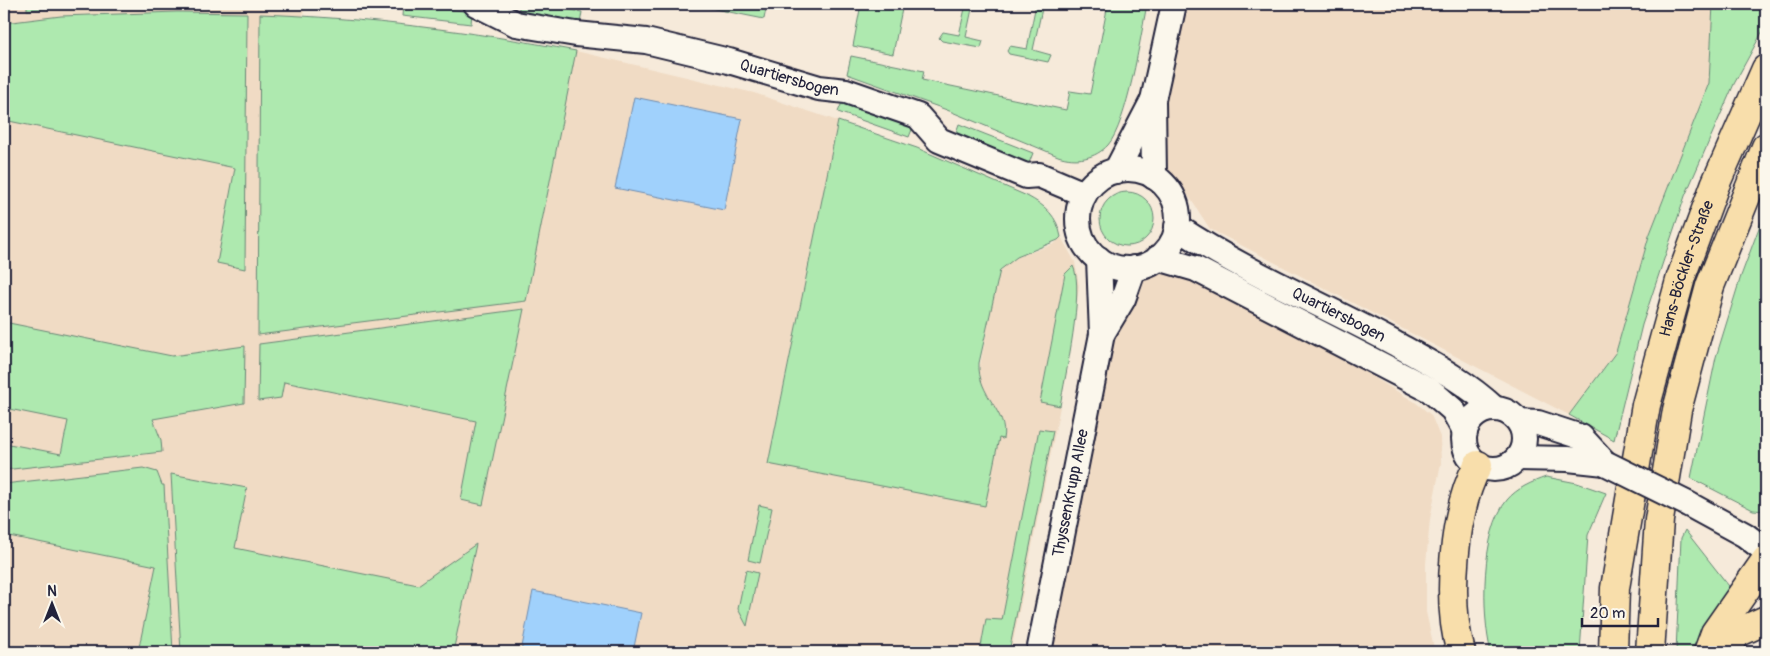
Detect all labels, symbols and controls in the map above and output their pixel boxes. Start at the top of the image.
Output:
street label: Quartiersbogen [737,55,840,100]
street label: Hans-Böckler-Straße [1655,198,1718,339]
street label: Quartiersbogen [1288,283,1389,347]
street label: ThyssenKrupp Allee [1048,427,1093,559]
north arrow [28,578,78,628]
text: N [47,583,57,600]
scale bar [1582,596,1659,628]
text: 20 m [1590,604,1625,623]

